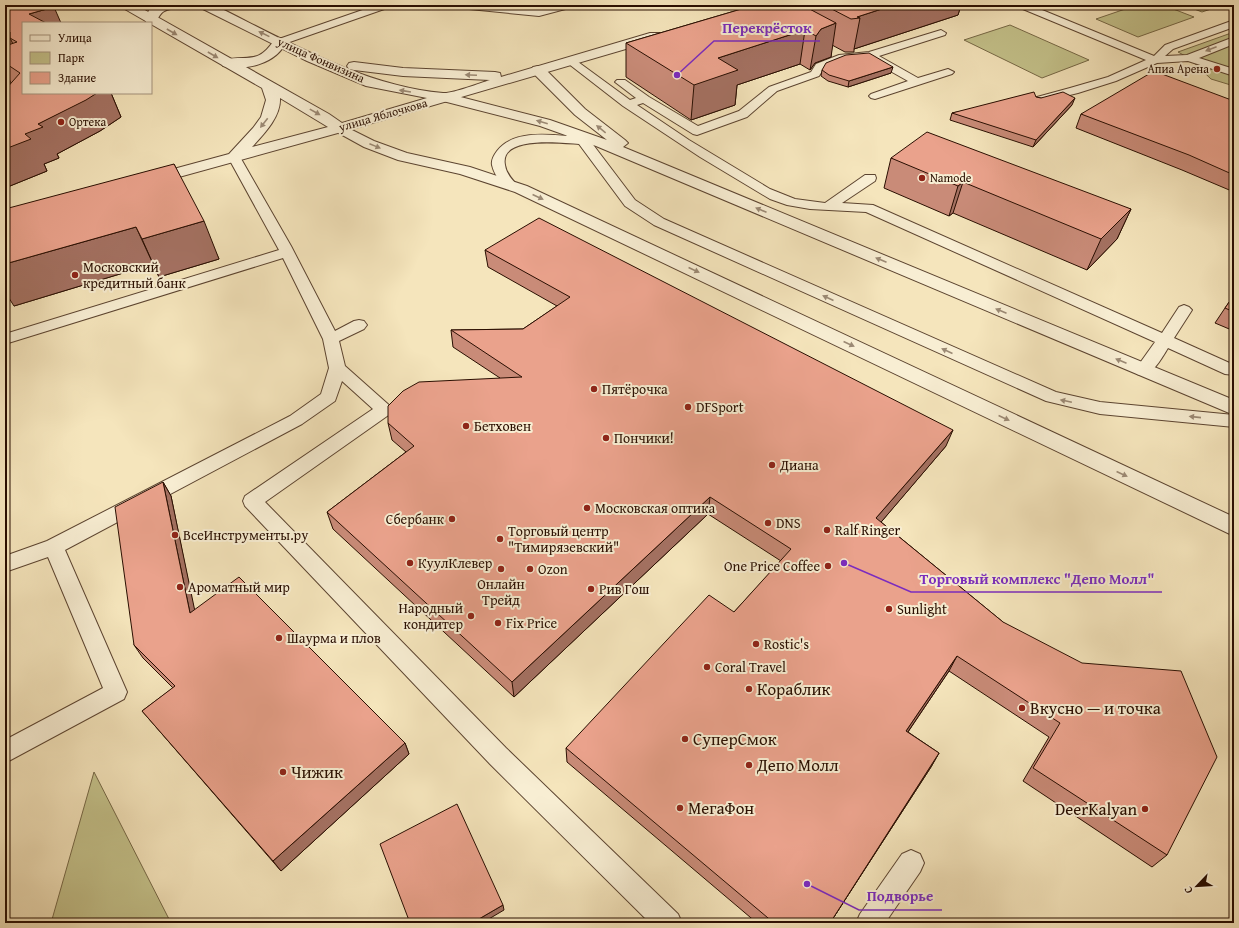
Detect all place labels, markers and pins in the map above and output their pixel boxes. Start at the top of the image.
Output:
callout: Перекрёсток [714,14,820,41]
place label: Апиа Арена [1147,60,1209,77]
marker: Апиа Арена [1212,64,1222,74]
place label: Ортека [69,113,106,130]
marker: Ортека [56,117,66,127]
place label: Namode [930,169,972,186]
marker: Namode [917,173,927,183]
place label: Московский кредитный банк [83,257,186,293]
marker: Московский кредитный банк [70,270,80,280]
place label: Пятёрочка [602,379,668,399]
marker: Пятёрочка [589,384,599,394]
place label: DFSport [696,397,744,417]
marker: DFSport [683,402,693,412]
place label: Бетховен [474,416,531,436]
marker: Бетховен [461,421,471,431]
place label: Пончики! [614,428,674,448]
marker: Пончики! [601,433,611,443]
place label: Диана [779,455,819,475]
marker: Диана [767,460,777,470]
place label: Московская оптика [595,498,715,518]
marker: Московская оптика [582,503,592,513]
place label: Сбербанк [386,509,445,529]
place label: DNS [776,513,801,533]
marker: Сбербанк [447,514,457,524]
marker: DNS [763,518,773,528]
place label: Ralf Ringer [835,520,901,540]
place label: Торговый центр "Тимирязевский" [508,521,619,557]
place label: ВсеИнструменты.ру [183,525,308,545]
marker: Ralf Ringer [822,525,832,535]
marker: ВсеИнструменты.ру [170,530,180,540]
marker: Торговый центр "Тимирязевский" [495,534,505,544]
place label: КуулКлевер [418,553,493,573]
place label: One Price Coffee [724,556,820,576]
marker: КуулКлевер [405,558,415,568]
place label: Ozon [538,559,568,579]
marker: One Price Coffee [823,561,833,571]
marker: Онлайн Трейд [496,564,506,574]
marker: Ozon [525,564,535,574]
callout: Торговый комплекс "Депо Молл" [911,565,1162,592]
place label: Онлайн Трейд [477,574,525,610]
place label: Ароматный мир [188,577,290,597]
place label: Рив Гош [599,579,650,599]
marker: Ароматный мир [175,582,185,592]
marker: Рив Гош [586,584,596,594]
place label: Народный кондитер [398,598,463,634]
place label: Sunlight [897,599,947,619]
marker: Sunlight [884,604,894,614]
marker: Народный кондитер [466,611,476,621]
place label: Fix Price [506,613,557,633]
marker: Fix Price [493,618,503,628]
place label: Шаурма и плов [287,628,381,648]
marker: Шаурма и плов [274,633,284,643]
place label: Rostic's [764,634,809,654]
marker: Rostic's [751,639,761,649]
place label: Coral Travel [715,657,786,677]
marker: Coral Travel [702,662,712,672]
place label: Кораблик [757,676,831,701]
marker: Кораблик [744,684,754,694]
place label: Вкусно — и точка [1030,695,1161,720]
marker: Вкусно — и точка [1017,703,1027,713]
place label: СуперСмок [693,726,777,751]
marker: СуперСмок [680,734,690,744]
place label: Депо Молл [756,752,839,777]
place label: Чижик [291,759,343,784]
marker: Депо Молл [744,760,754,770]
marker: Чижик [278,767,288,777]
place label: МегаФон [688,795,754,820]
place label: DeerKalyan [1055,796,1137,821]
marker: МегаФон [675,803,685,813]
marker: DeerKalyan [1140,804,1150,814]
callout: Подворье [859,883,942,910]

